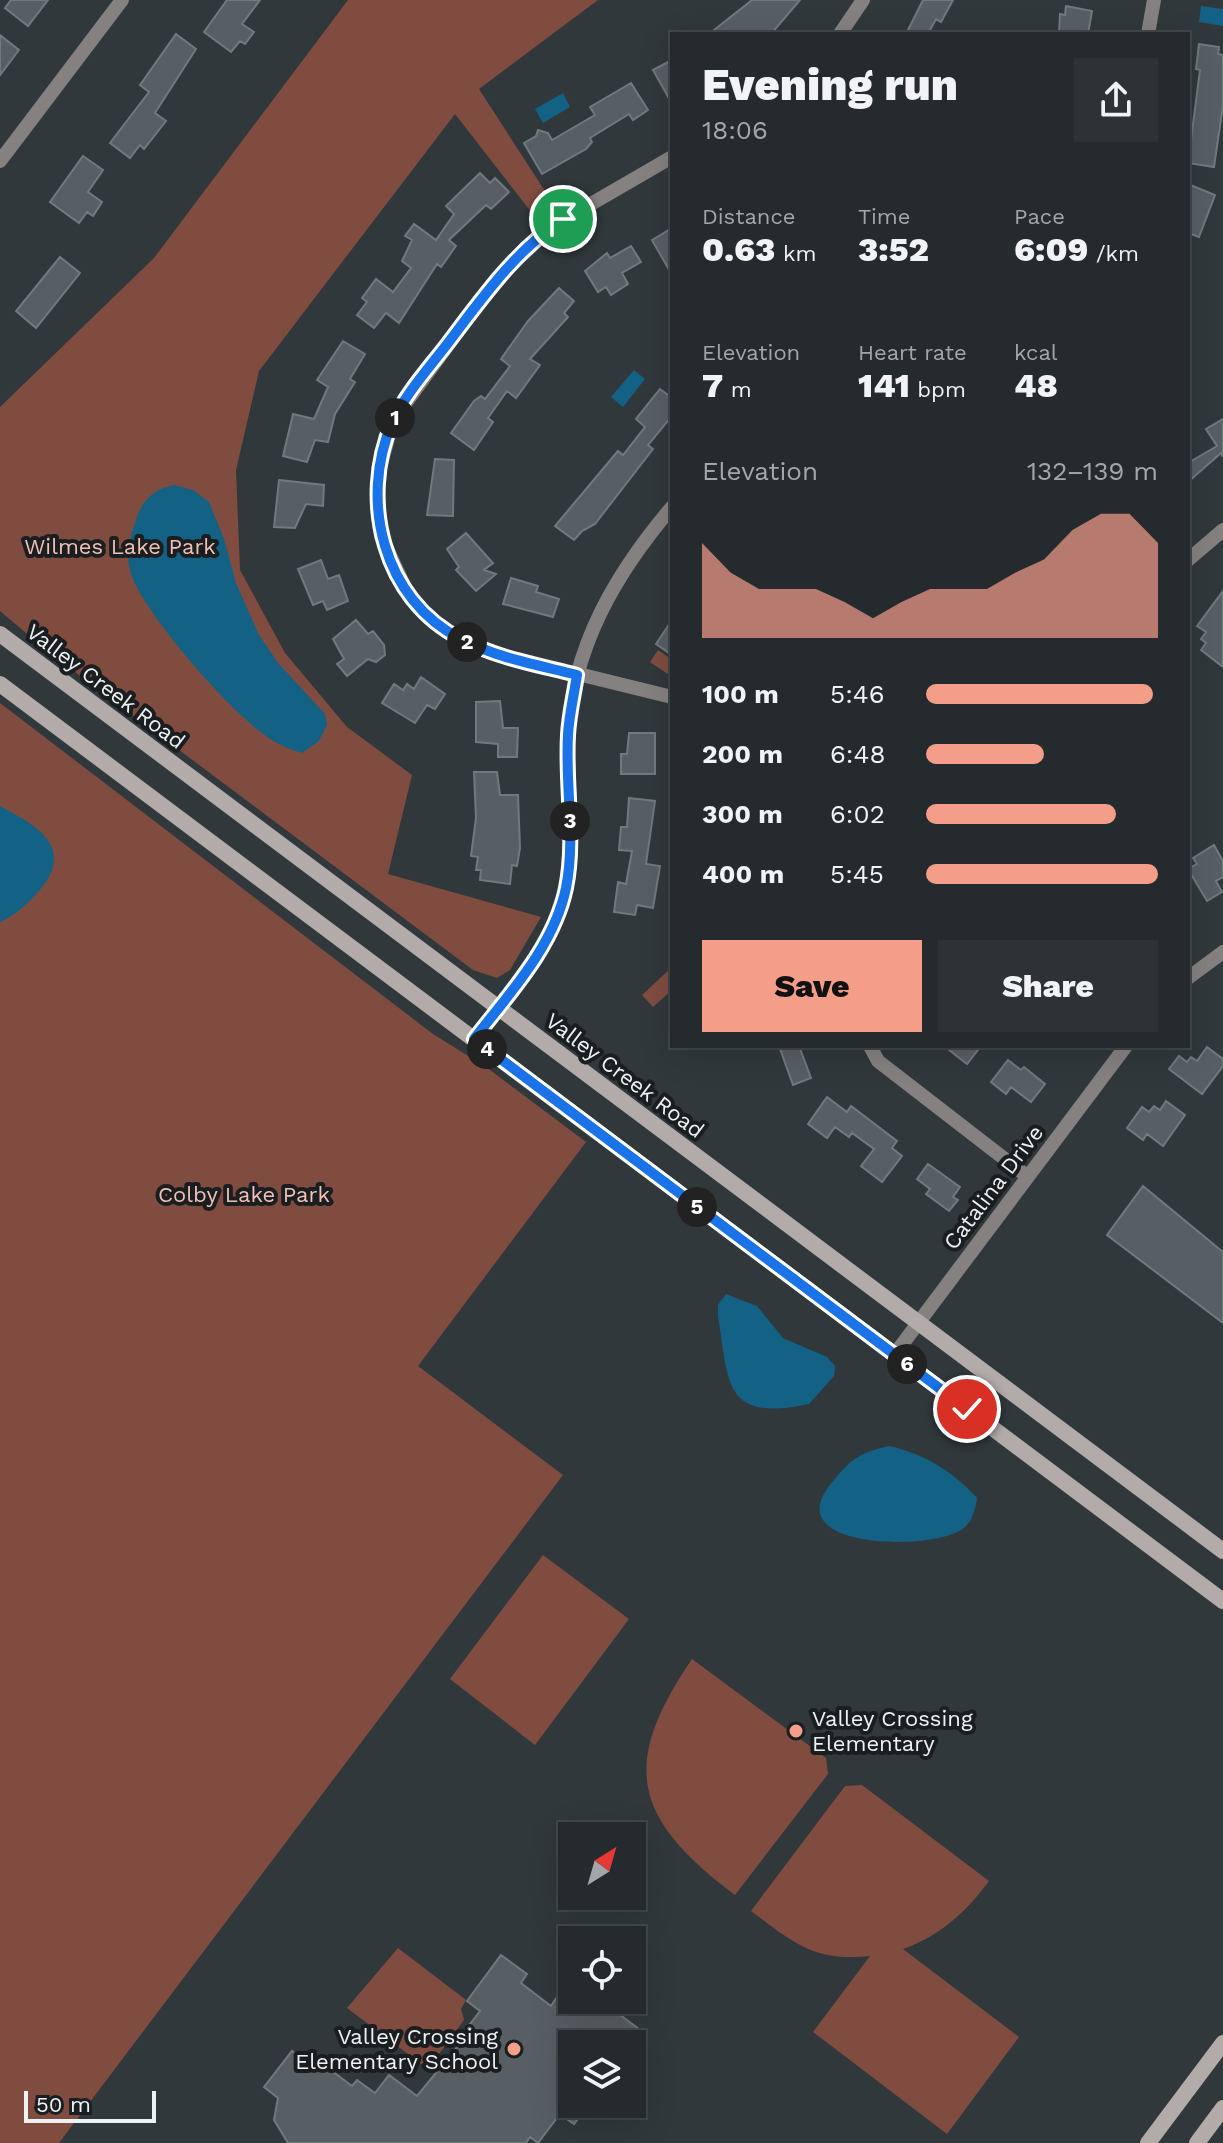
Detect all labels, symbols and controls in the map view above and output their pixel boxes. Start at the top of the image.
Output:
button: share [1074,58,1158,142]
text: Evening run [702,59,958,111]
text: 18:06 [702,115,768,145]
pin [529,185,597,253]
icon: arrive [541,197,585,241]
text: Distance [702,204,796,229]
text: Time [858,204,910,229]
text: Pace [1014,204,1065,229]
text: 0.63 [702,229,775,269]
text: 3:52 [858,229,929,269]
text: 6:09 [1014,229,1088,269]
text: km [775,241,816,266]
text: /km [1088,241,1139,266]
text: Elevation [702,340,800,365]
text: Heart rate [858,340,967,365]
text: kcal [1014,340,1058,365]
text: 7 [702,365,723,405]
text: 141 [858,365,910,405]
text: 48 [1014,365,1058,405]
text: m [723,377,752,402]
text: bpm [910,377,966,402]
pin: 1 [375,398,415,438]
text: 1 [390,405,400,430]
text: Elevation [702,456,818,486]
text: 132–139 m [1027,456,1158,486]
park label: Wilmes Lake Park [24,534,216,559]
street label: Valley Creek Road [22,619,190,754]
pin: 2 [447,622,487,662]
text: 2 [460,629,474,654]
text: 100 m [702,679,779,709]
text: 5:46 [830,679,885,709]
text: 200 m [702,739,783,769]
text: 6:48 [830,739,885,769]
text: 300 m [702,799,783,829]
text: 6:02 [830,799,885,829]
pin: 3 [550,801,590,841]
text: 3 [563,808,577,833]
text: 400 m [702,859,784,889]
text: 5:45 [830,859,884,889]
button: Save [702,940,922,1032]
button: Share [938,940,1158,1032]
street label: Valley Creek Road [541,1008,709,1143]
pin: 4 [467,1029,507,1069]
text: 4 [480,1036,494,1061]
street label: Catalina Drive [939,1120,1048,1254]
park label: Colby Lake Park [158,1182,330,1207]
pin: 5 [677,1187,717,1227]
text: 5 [691,1194,703,1219]
pin: 6 [887,1344,927,1384]
text: 6 [900,1351,914,1376]
pin [933,1375,1001,1443]
icon: check [945,1387,989,1431]
place label: Valley Crossing Elementary [812,1706,973,1756]
marker: Valley Crossing Elementary [787,1722,805,1740]
north arrow [558,1822,646,1910]
map controls [558,1822,646,2118]
button: locate [558,1926,646,2014]
place label: Valley Crossing Elementary School [295,2024,498,2074]
button: layers [558,2030,646,2118]
marker: Valley Crossing Elementary School [505,2040,523,2058]
scale bar [24,2087,156,2123]
text: 50 m [36,2092,91,2117]

